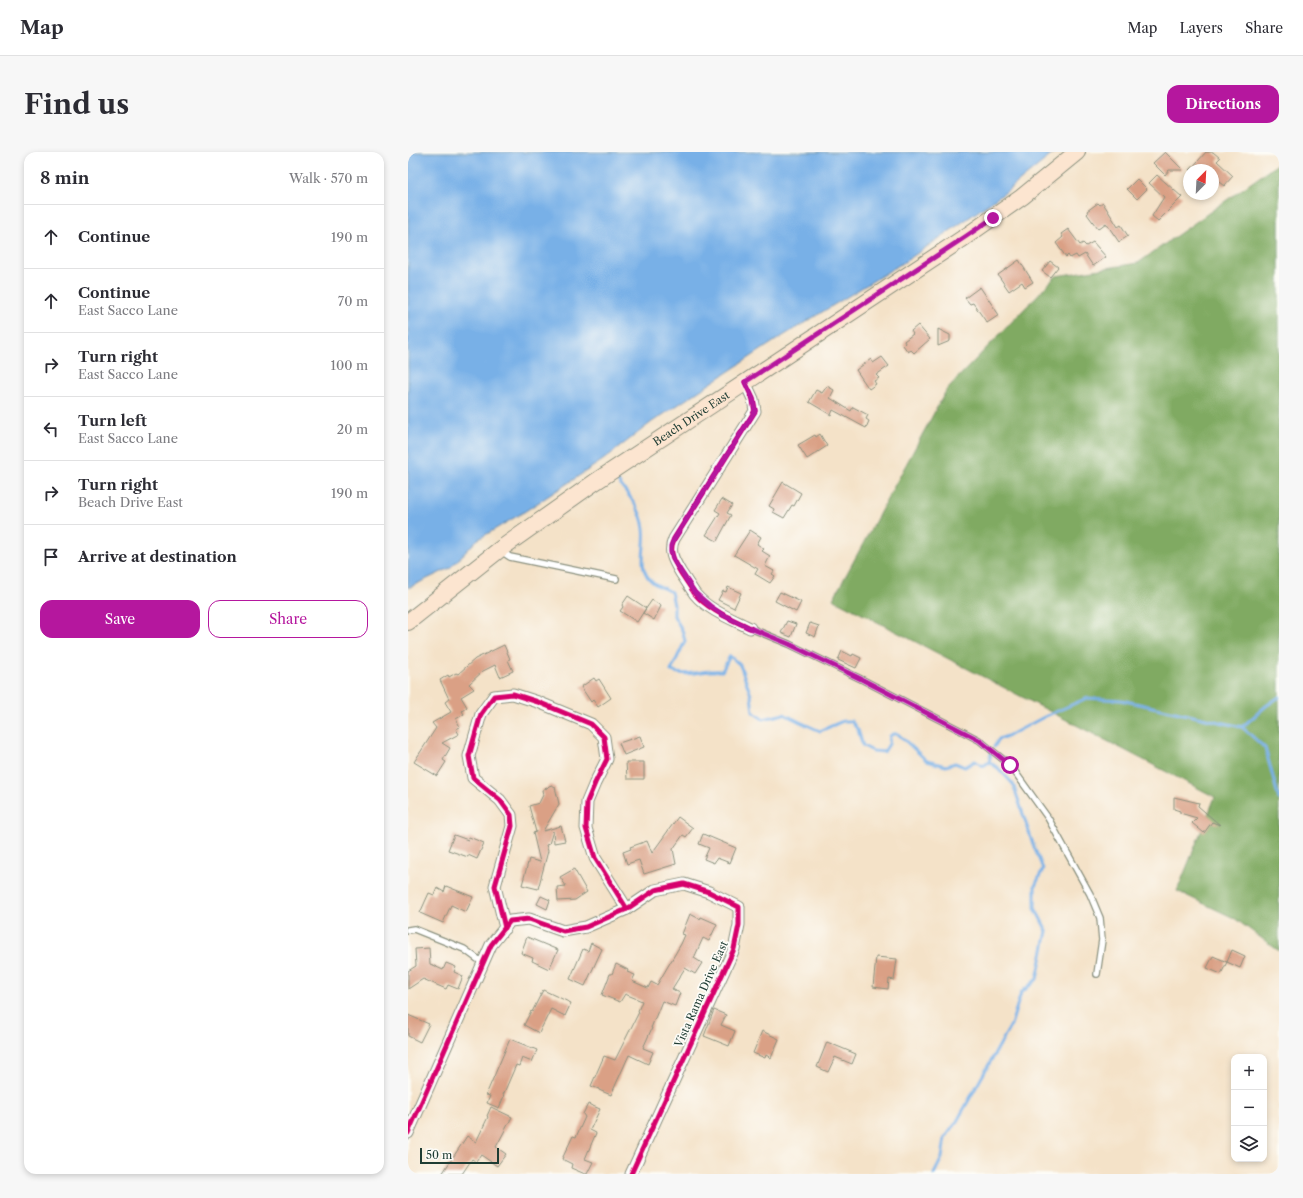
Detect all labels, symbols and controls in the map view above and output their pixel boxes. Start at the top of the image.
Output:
text: Map [20,16,64,39]
text: Map [1127,19,1157,37]
text: Layers [1179,19,1223,37]
text: Share [1245,19,1283,37]
button: Directions [1167,85,1279,123]
text: Find us [24,87,129,121]
north arrow [1183,164,1219,200]
text: 8 min [40,168,89,188]
text: Walk · 570 m [289,170,368,186]
route end [984,209,1002,227]
icon: ahead [40,226,62,248]
text: Continue [78,227,150,246]
text: 190 m [331,229,368,245]
text: Continue [78,283,150,302]
icon: ahead [40,290,62,312]
text: 70 m [338,293,368,309]
text: East Sacco Lane [78,302,178,318]
text: Turn right [78,347,158,366]
icon: right [40,354,62,376]
text: 100 m [330,357,368,373]
text: East Sacco Lane [78,366,178,382]
street label: Beach Drive East [650,388,732,449]
text: Turn left [78,411,147,430]
icon: left [40,418,62,440]
text: 20 m [337,421,368,437]
text: East Sacco Lane [78,430,178,446]
text: Turn right [78,475,158,494]
icon: right [40,482,62,504]
text: 190 m [331,485,368,501]
text: Beach Drive East [78,494,183,510]
icon: arrive [40,546,62,568]
text: Arrive at destination [78,547,237,566]
button: Save [40,600,200,638]
button: Share [208,600,368,638]
route start [1001,756,1019,774]
street label: Vista Rama Drive East [671,939,731,1050]
map controls [1231,1054,1267,1162]
button: + [1231,1054,1267,1090]
button: − [1231,1090,1267,1126]
button: layers [1231,1126,1267,1162]
scale bar [420,1146,499,1165]
text: 50 m [426,1148,452,1162]

